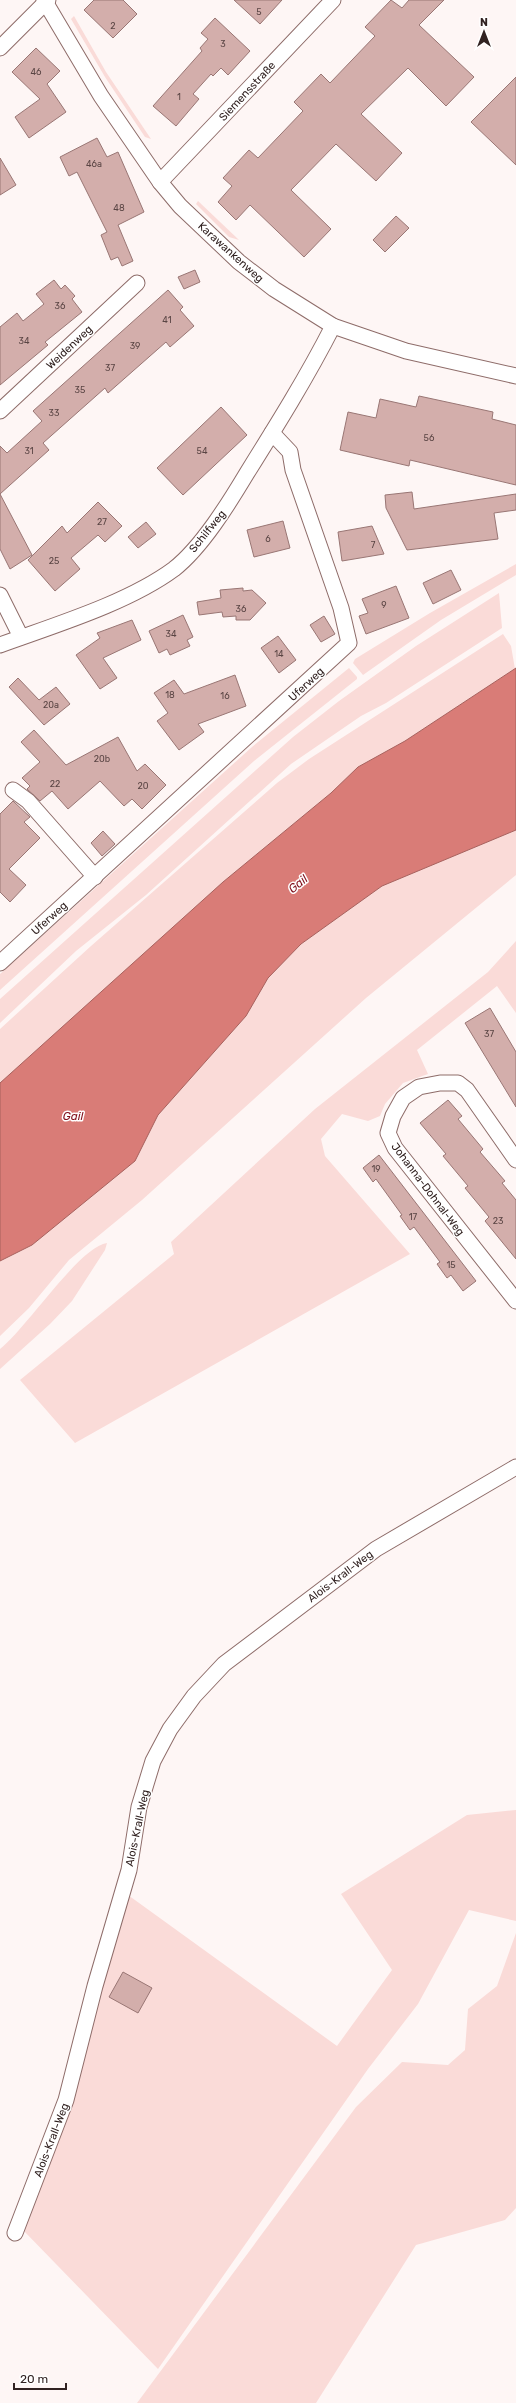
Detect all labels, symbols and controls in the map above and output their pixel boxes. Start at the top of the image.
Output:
house number: 5 [256,7,262,17]
north arrow [464,12,504,52]
text: N [480,16,488,29]
house number: 2 [110,21,116,31]
house number: 3 [220,39,226,49]
street label: Siemensstraße [216,59,278,124]
house number: 46 [30,67,42,77]
house number: 1 [177,92,181,102]
house number: 46a [86,159,102,169]
house number: 48 [113,203,125,213]
street label: Karawankenweg [195,220,266,285]
house number: 36 [55,301,66,311]
house number: 41 [162,315,172,325]
street label: Weidenweg [44,323,95,372]
house number: 34 [19,336,30,346]
house number: 39 [130,341,140,351]
house number: 37 [105,363,115,373]
house number: 35 [75,385,85,395]
house number: 33 [49,408,59,418]
house number: 56 [424,433,435,443]
house number: 31 [24,446,34,456]
house number: 54 [197,446,208,456]
street label: Schilfweg [186,508,228,555]
house number: 27 [97,517,107,527]
house number: 6 [265,534,271,544]
house number: 7 [371,540,376,550]
house number: 25 [49,556,59,566]
house number: 9 [381,600,387,610]
house number: 36 [236,604,247,614]
house number: 34 [166,629,177,639]
house number: 14 [274,649,284,659]
street label: Uferweg [286,665,327,704]
house number: 18 [165,690,175,700]
house number: 16 [220,691,230,701]
house number: 20a [43,700,59,710]
house number: 20b [94,754,110,764]
house number: 22 [50,779,60,789]
house number: 20 [138,781,149,791]
water label: Gail [285,871,311,896]
street label: Uferweg [29,899,70,938]
house number: 37 [484,1029,494,1039]
water label: Gail [62,1109,85,1123]
street label: Johanna-Dohnal-Weg [388,1140,467,1238]
house number: 19 [371,1164,381,1174]
house number: 17 [409,1212,418,1222]
house number: 23 [493,1216,503,1226]
house number: 15 [446,1260,456,1270]
street label: Alois-Krall-Weg [305,1548,375,1605]
street label: Alois-Krall-Weg [123,1788,152,1868]
street label: Alois-Krall-Weg [31,2101,72,2179]
scale bar [14,2365,66,2391]
text: 20 m [20,2372,48,2386]

